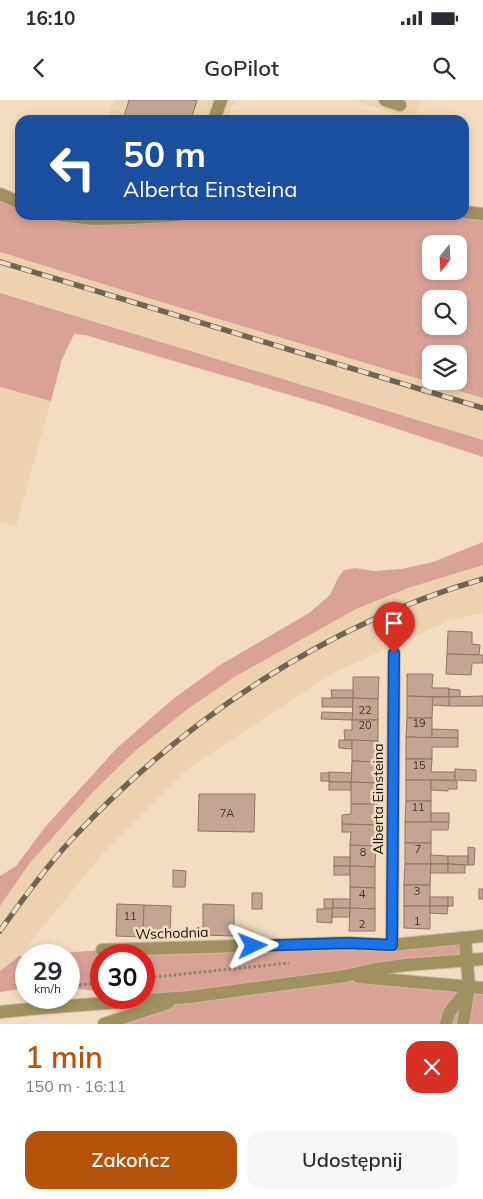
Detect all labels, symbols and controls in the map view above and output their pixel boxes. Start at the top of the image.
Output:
text: 16:10 [25,6,75,30]
icon: back [25,54,53,82]
text: GoPilot [204,54,279,82]
icon: search [430,54,458,82]
text: 50 m [123,132,206,176]
icon: left [40,135,105,200]
text: Alberta Einsteina [123,175,298,203]
north arrow [422,235,468,280]
map controls [422,235,467,390]
button: search [422,290,467,335]
button: layers [422,345,467,390]
pin [373,602,415,653]
icon: arrive [380,609,408,637]
house number: 22 [358,703,372,717]
house number: 19 [412,716,426,730]
house number: 20 [358,718,372,732]
street label: Alberta Einsteina [369,743,387,855]
house number: 15 [412,758,426,772]
house number: 11 [411,800,425,814]
house number: 7A [220,806,234,820]
house number: 7 [415,842,421,856]
house number: 8 [360,845,367,859]
house number: 3 [414,884,420,898]
house number: 4 [359,887,366,901]
house number: 11 [123,909,137,923]
house number: 1 [414,914,420,928]
house number: 2 [359,917,366,931]
position arrow [226,919,278,971]
street label: Wschodnia [135,923,209,943]
speed limit sign: 30 [90,944,155,1009]
text: 29 [32,955,63,986]
text: km/h [34,981,61,996]
text: 1 min [25,1038,103,1076]
button: close [406,1041,458,1093]
text: 150 m · 16:11 [25,1076,126,1096]
button: Zakończ [25,1131,237,1189]
button: Udostępnij [247,1131,458,1189]

